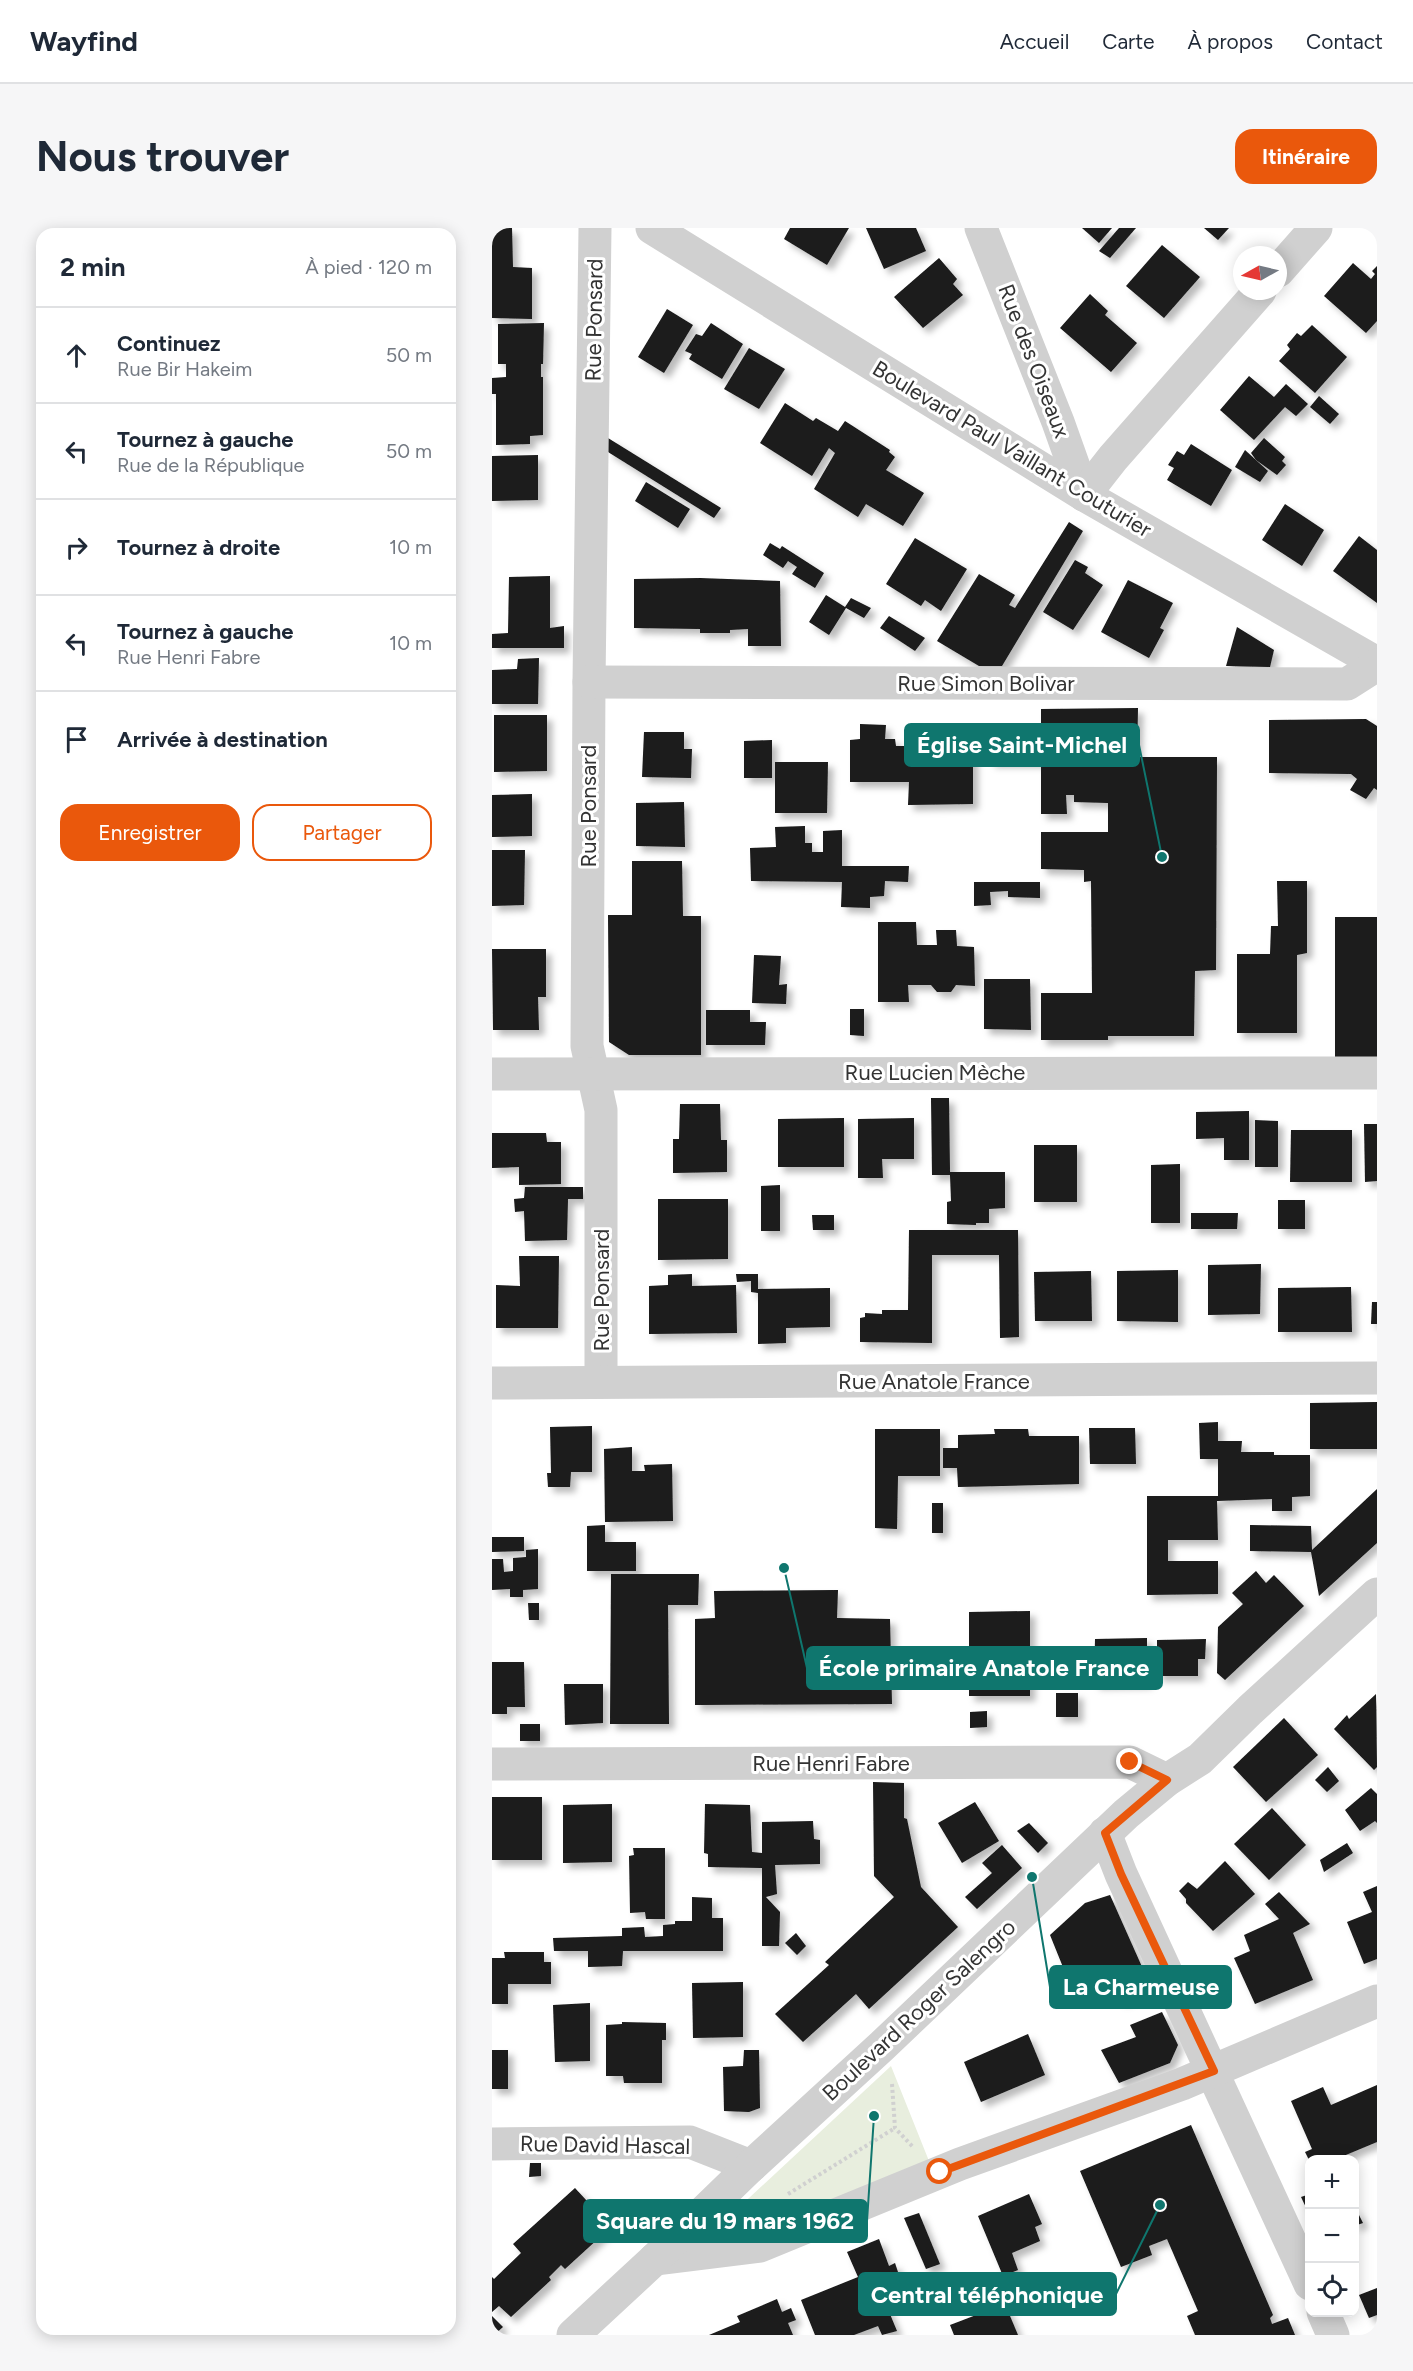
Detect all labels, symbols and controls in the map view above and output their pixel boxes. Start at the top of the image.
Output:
text: Wayfind [30,24,138,58]
text: Accueil [1000,29,1069,54]
text: Carte [1102,29,1155,54]
text: À propos [1188,29,1273,54]
text: Contact [1306,29,1383,54]
button: Itinéraire [1235,129,1377,184]
text: Nous trouver [36,131,289,182]
north arrow [1233,246,1287,300]
text: 2 min [60,251,126,283]
text: À pied · 120 m [305,255,432,279]
street label: Rue Ponsard [579,258,609,382]
street label: Rue des Oiseaux [992,280,1076,442]
text: Continuez [117,330,221,357]
icon: ahead [60,339,93,372]
text: 50 m [386,343,432,367]
street label: Boulevard Paul Vaillant Couturier [868,355,1157,543]
text: Rue Bir Hakeim [117,357,252,381]
text: Tournez à gauche [117,426,293,453]
icon: left [60,435,93,468]
text: 50 m [386,439,432,463]
text: Rue de la République [117,453,305,477]
icon: right [60,531,93,564]
text: Tournez à droite [117,534,280,561]
text: 10 m [389,535,432,559]
text: Tournez à gauche [117,618,293,645]
icon: left [60,627,93,660]
text: 10 m [389,631,432,655]
text: Rue Henri Fabre [117,645,260,669]
street label: Rue Simon Bolivar [897,670,1075,697]
icon: arrive [60,723,93,756]
callout: Église Saint-Michel [905,724,1139,766]
text: Arrivée à destination [117,726,328,753]
text: Église Saint-Michel [917,730,1127,759]
street label: Rue Ponsard [575,745,602,867]
button: Enregistrer [60,804,240,861]
button: Partager [252,804,432,861]
street label: Rue Lucien Mèche [845,1059,1025,1086]
street label: Rue Ponsard [588,1229,615,1351]
street label: Rue Anatole France [838,1368,1030,1395]
callout: École primaire Anatole France [807,1647,1162,1689]
text: École primaire Anatole France [819,1653,1149,1682]
route end [1116,1748,1142,1774]
street label: Rue Henri Fabre [752,1750,910,1777]
street label: Boulevard Roger Salengro [817,1913,1021,2107]
callout: La Charmeuse [1050,1966,1231,2008]
text: La Charmeuse [1063,1972,1219,2001]
street label: Rue David Hascal [520,2130,690,2160]
map controls [1305,2155,1359,2317]
button: + [1305,2155,1359,2209]
route start [926,2158,952,2184]
callout: Square du 19 mars 1962 [584,2200,867,2242]
text: Square du 19 mars 1962 [596,2206,854,2235]
button: − [1305,2209,1359,2263]
button: locate [1305,2263,1359,2317]
callout: Central téléphonique [859,2273,1116,2315]
text: Central téléphonique [871,2280,1103,2309]

